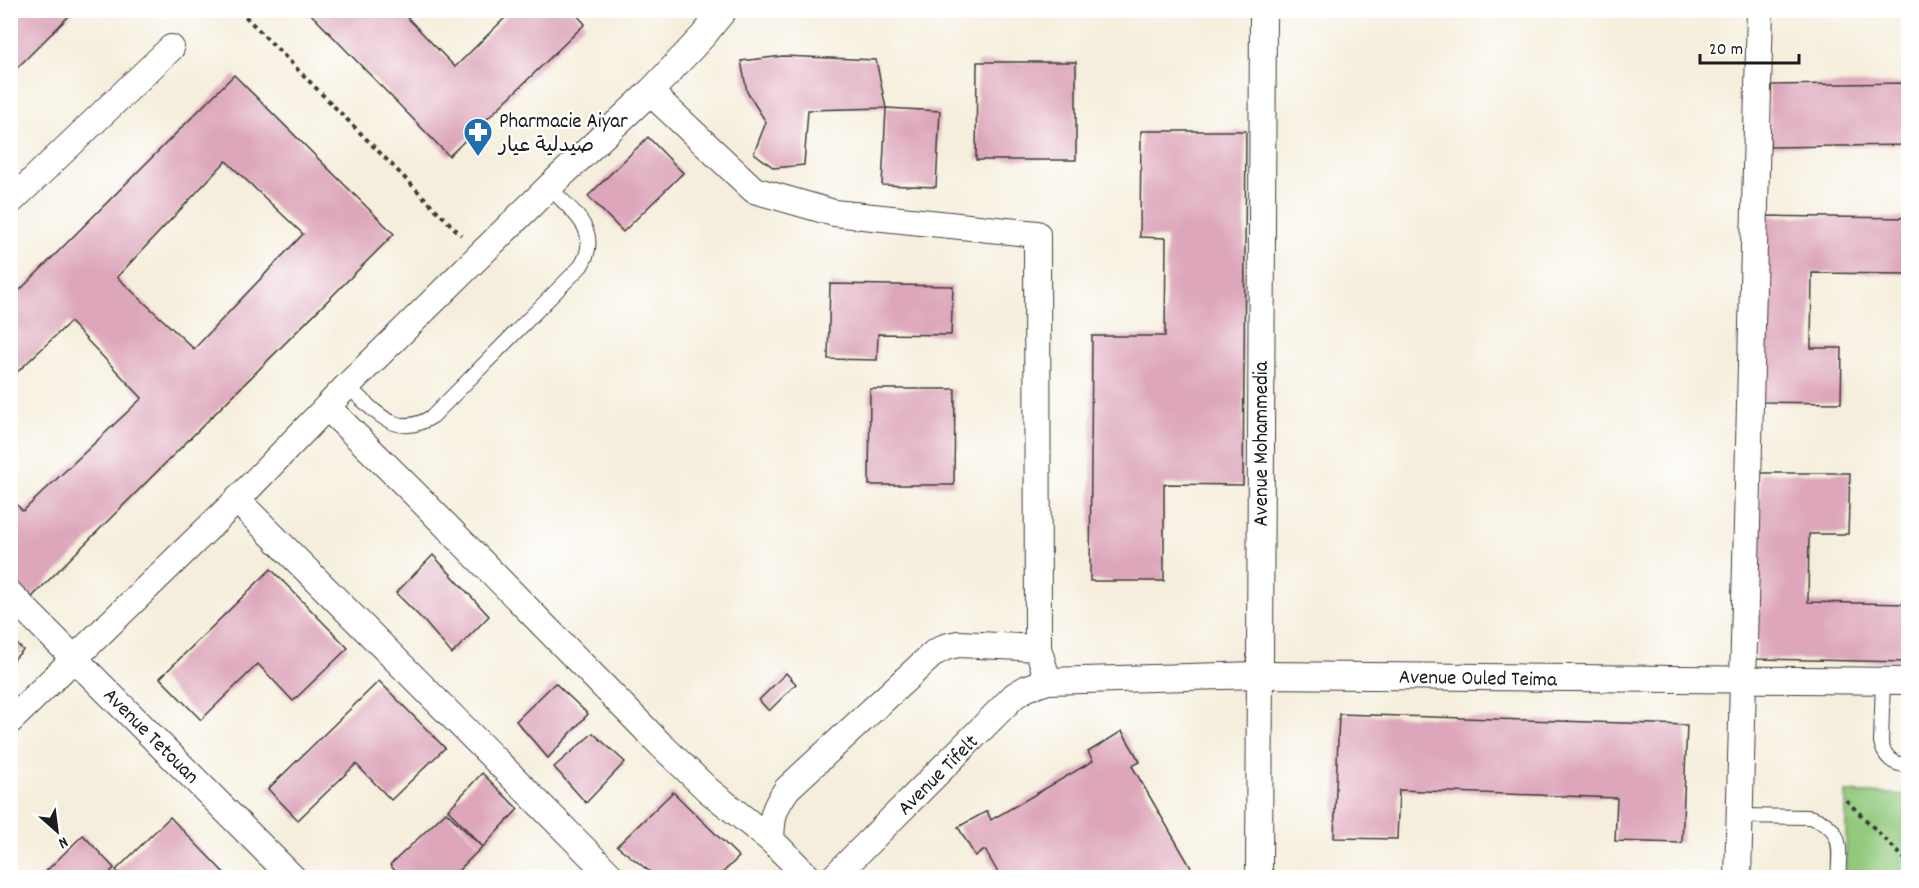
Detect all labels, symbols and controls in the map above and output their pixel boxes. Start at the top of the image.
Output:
scale bar [1700,27,1799,65]
text: 20 m [1709,38,1743,63]
place label: Pharmacie Aiyar صيدلية عيار [497,108,628,162]
pharmacy icon: Pharmacie Aiyar صيدلية عيار [462,116,494,158]
street label: Avenue Mohammedia [1248,360,1278,527]
street label: Avenue Ouled Teima [1399,664,1558,696]
street label: Avenue Tetouan [95,682,205,792]
street label: Avenue Tifelt [892,729,987,823]
north arrow [27,801,87,861]
text: N [54,830,72,854]

